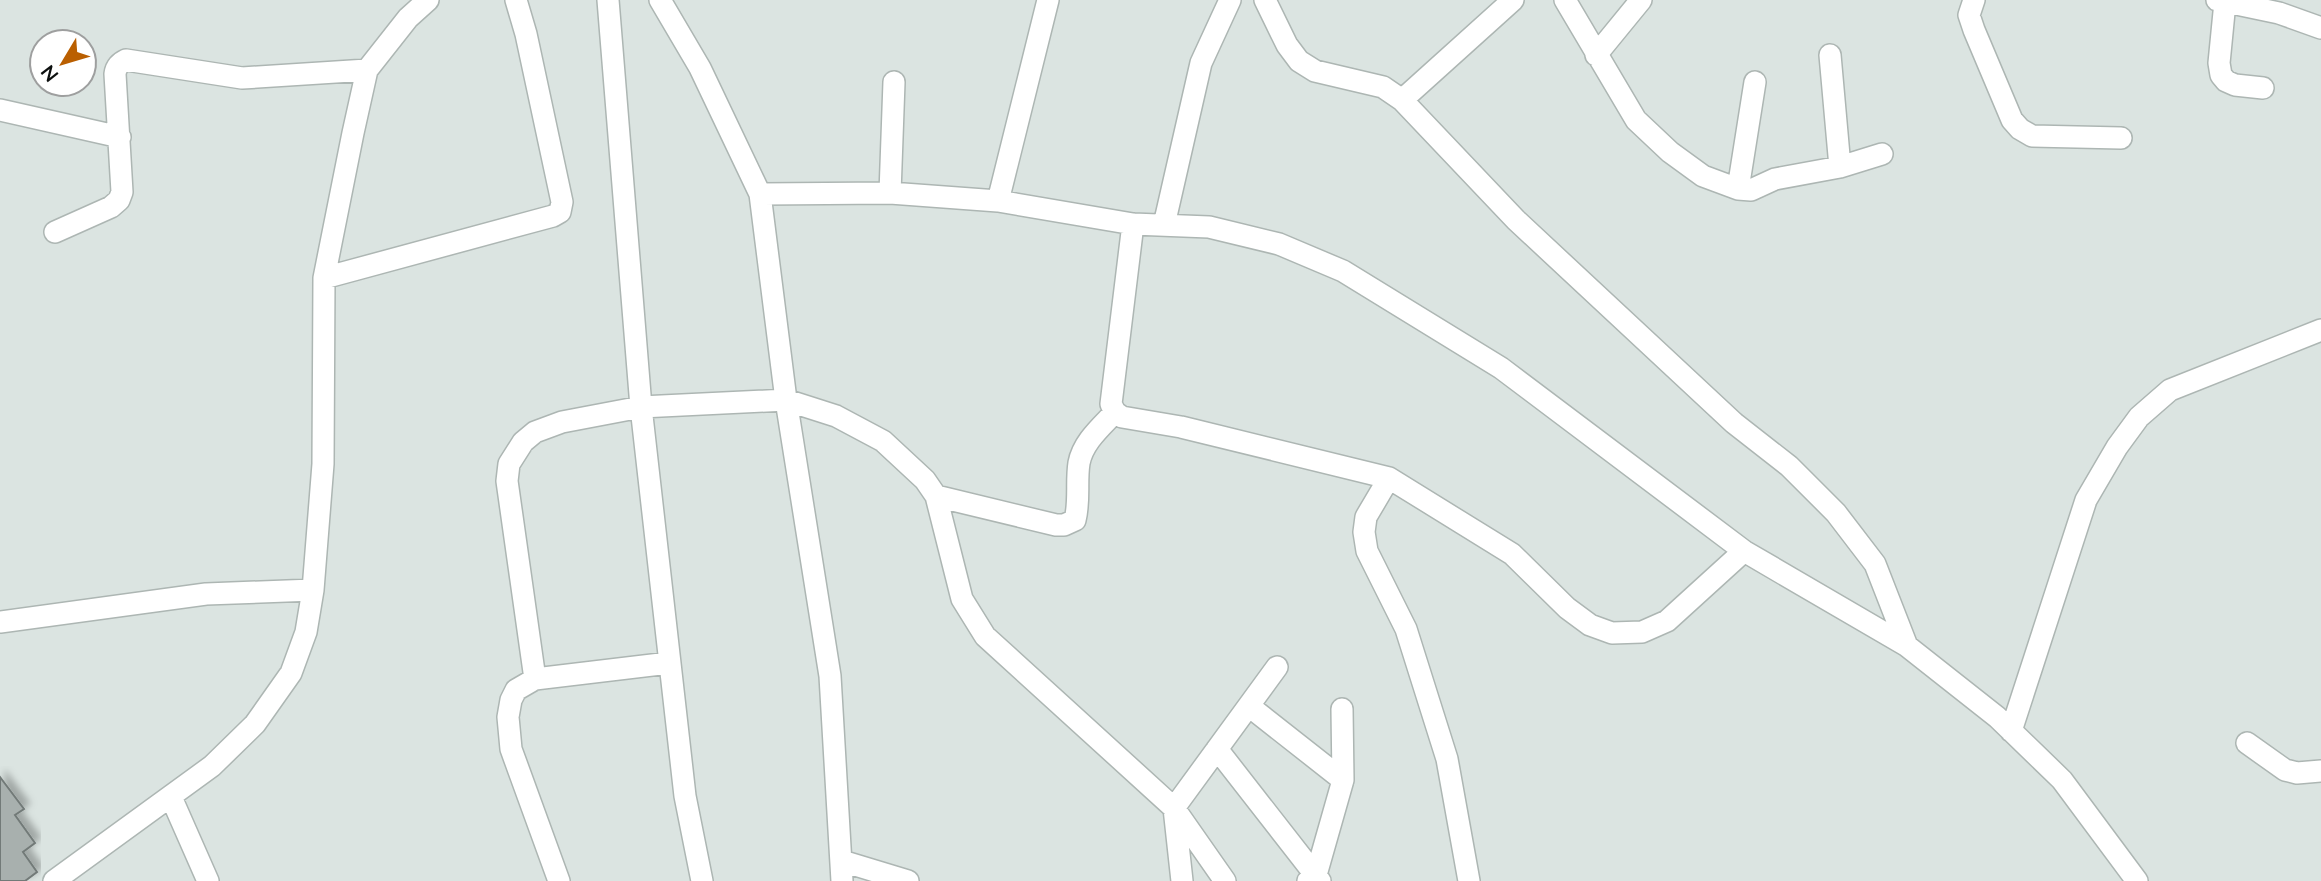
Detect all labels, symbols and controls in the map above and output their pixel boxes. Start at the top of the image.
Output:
north arrow [28,28,98,98]
text: N [36,61,63,87]

